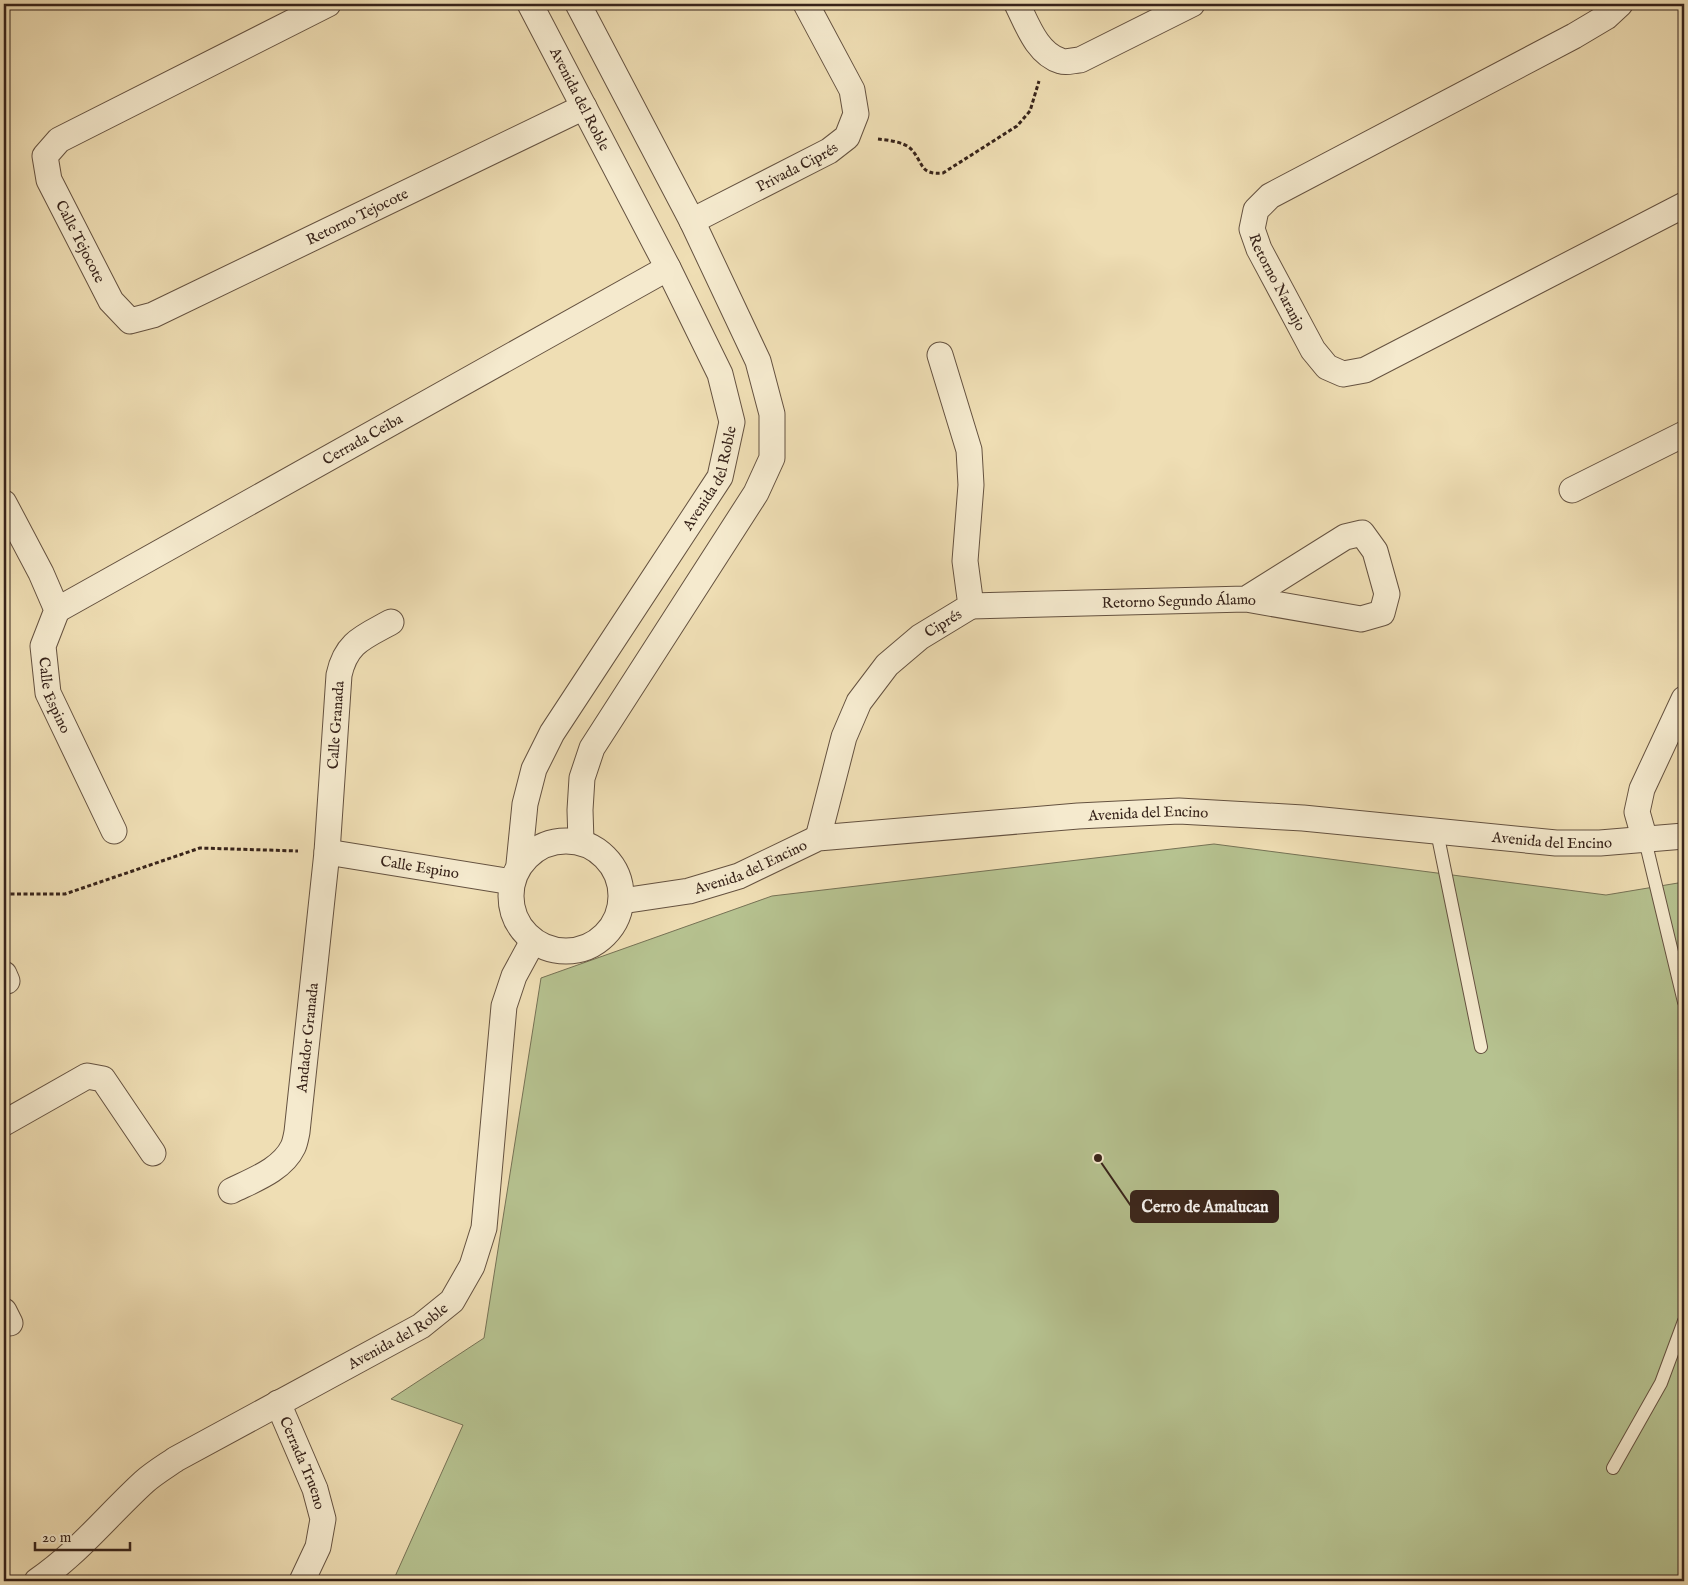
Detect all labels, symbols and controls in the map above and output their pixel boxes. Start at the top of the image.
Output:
street label: Avenida del Roble [545,43,614,154]
street label: Privada Ciprés [753,138,842,197]
street label: Retorno Tejocote [303,184,412,250]
street label: Calle Tejocote [51,197,109,286]
street label: Retorno Naranjo [1244,231,1310,334]
street label: Cerrada Ceiba [319,409,407,470]
street label: Avenida del Roble [678,424,741,535]
street label: Retorno Segundo Álamo [1101,590,1258,613]
street label: Ciprés [921,605,965,642]
street label: Calle Espino [34,656,75,736]
street label: Calle Granada [324,680,349,770]
street label: Avenida del Encino [1087,802,1209,826]
street label: Avenida del Encino [1490,828,1613,853]
street label: Avenida del Encino [691,836,810,899]
street label: Calle Espino [379,852,460,883]
street label: Andador Granada [292,981,323,1095]
callout: Cerro de Amalucan [1131,1191,1278,1222]
text: Cerro de Amalucan [1142,1198,1269,1218]
street label: Avenida del Roble [344,1299,452,1374]
street label: Cerrada Trueno [275,1414,329,1512]
scale bar [35,1520,130,1552]
text: 20 m [42,1528,72,1547]

